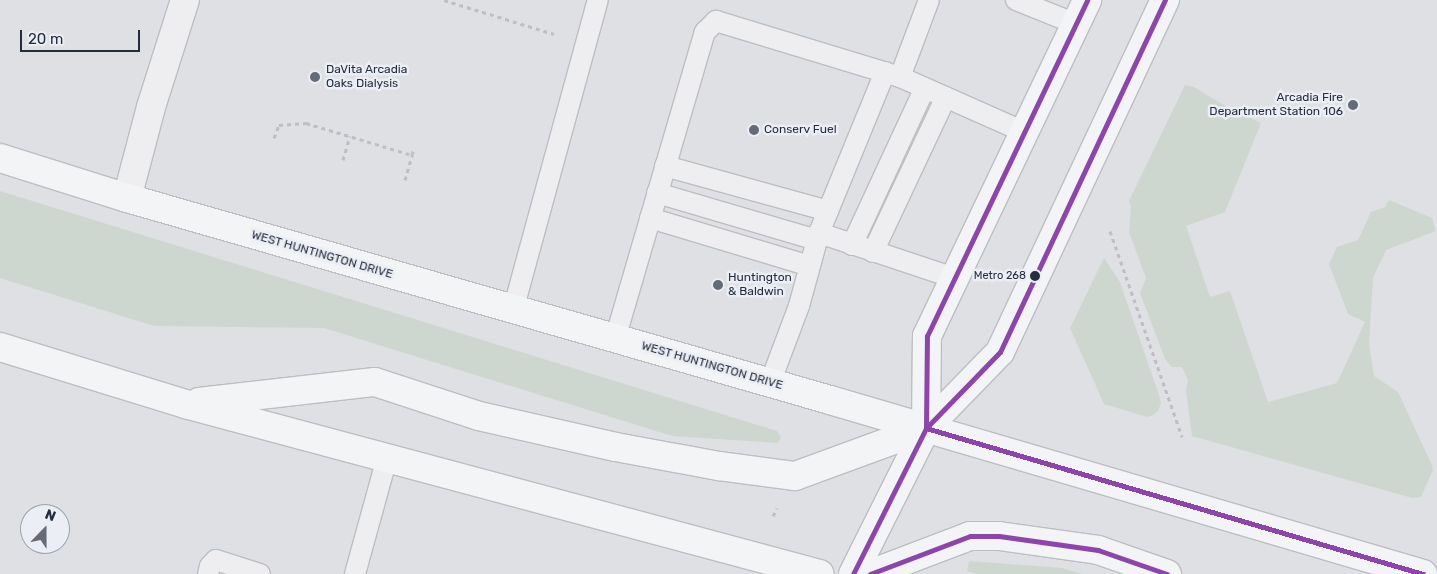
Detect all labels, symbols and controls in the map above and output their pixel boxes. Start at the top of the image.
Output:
scale bar [22,20,142,52]
text: 20 m [28,30,63,48]
place label: DaVita Arcadia Oaks Dialysis [326,63,408,91]
marker: DaVita Arcadia Oaks Dialysis [308,70,322,84]
place label: Arcadia Fire Department Station 106 [1209,91,1343,119]
marker: Arcadia Fire Department Station 106 [1347,99,1359,111]
place label: Conserv Fuel [764,123,837,137]
marker: Conserv Fuel [748,124,760,136]
street label: WEST HUNTINGTON DRIVE [249,228,395,282]
place label: Metro 268 [974,269,1026,283]
place label: Huntington & Baldwin [728,271,792,299]
marker: Metro 268 [1030,271,1040,281]
marker: Huntington & Baldwin [712,279,724,291]
street label: WEST HUNTINGTON DRIVE [639,339,785,393]
north arrow [20,504,70,554]
text: N [43,506,58,525]

